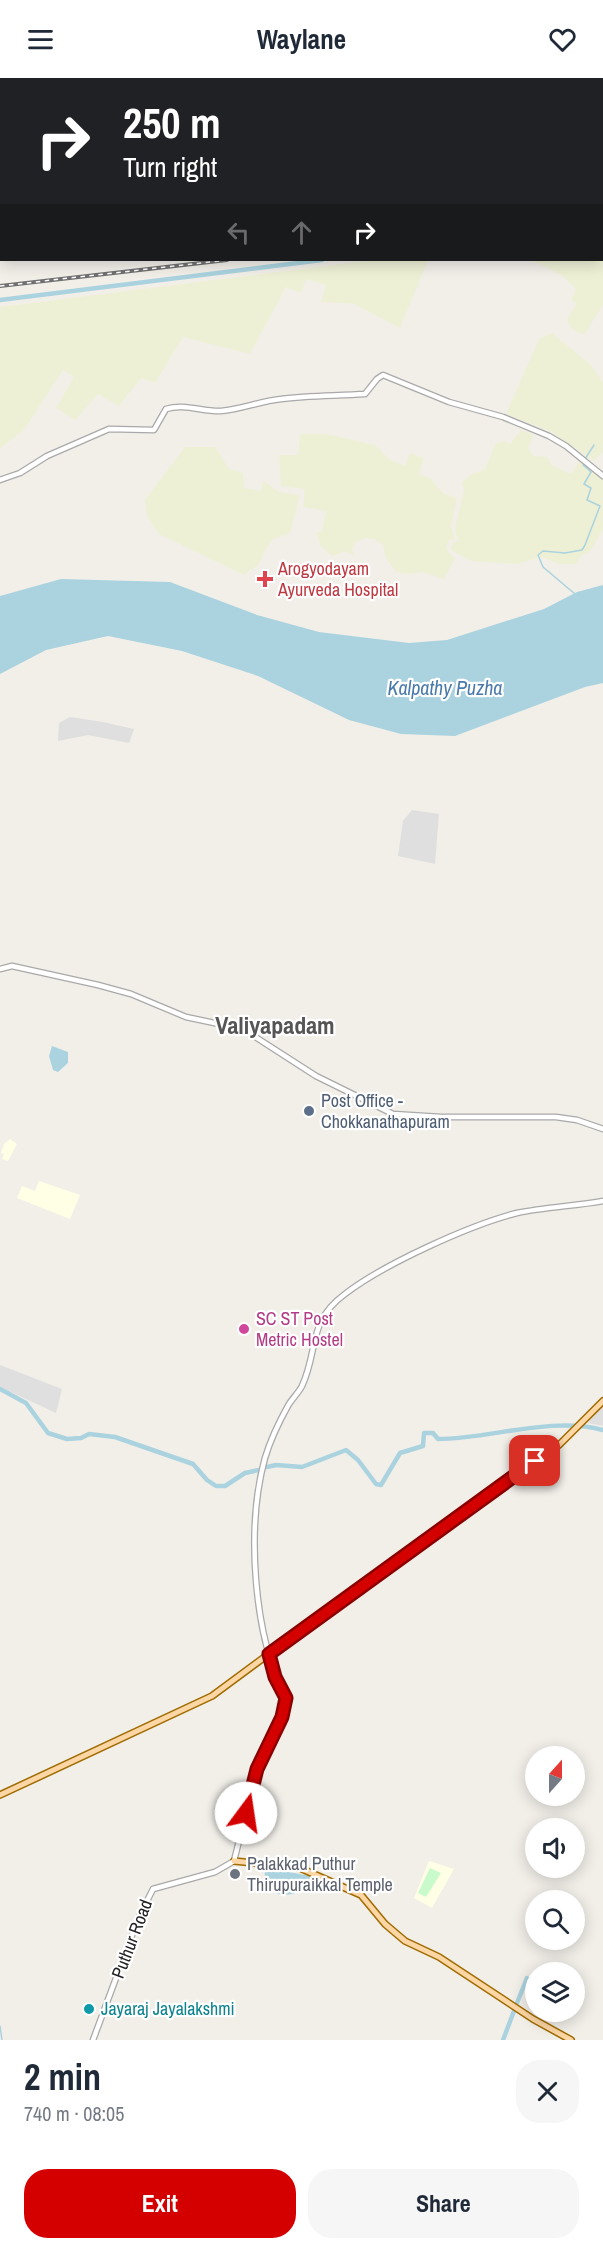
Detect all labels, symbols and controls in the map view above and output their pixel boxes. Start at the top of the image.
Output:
text: Waylane [257,21,346,57]
icon: menu [24,23,57,56]
icon: heart [546,23,579,56]
text: 250 m [123,95,221,151]
icon: right [24,102,102,180]
text: Turn right [123,149,217,185]
icon: left [222,216,255,249]
icon: ahead [285,216,318,249]
icon: right [348,216,381,249]
place label: Arogyodayam Ayurveda Hospital [277,556,398,602]
marker: Arogyodayam Ayurveda Hospital [256,570,274,588]
water label: Kalpathy Puzha [388,674,502,701]
district label: Valiyapadam [215,1009,335,1041]
place label: Post Office - Chokkanathapuram [321,1088,450,1134]
marker: Post Office - Chokkanathapuram [302,1104,316,1118]
place label: SC ST Post Metric Hostel [256,1306,343,1352]
marker: SC ST Post Metric Hostel [237,1322,251,1336]
pin [509,1435,560,1486]
icon: arrive [518,1444,551,1477]
north arrow [525,1746,585,1806]
map controls [525,1746,585,2022]
position arrow [214,1781,278,1845]
button: sound [525,1818,585,1878]
place label: Palakkad Puthur Thirupuraikkal Temple [247,1851,393,1897]
marker: Palakkad Puthur Thirupuraikkal Temple [228,1867,242,1881]
button: search [525,1890,585,1950]
street label: Puthur Road [105,1896,158,1982]
button: layers [525,1962,585,2022]
place label: Jayaraj Jayalakshmi [101,1996,235,2021]
marker: Jayaraj Jayalakshmi [82,2002,96,2016]
text: 2 min [24,2053,101,2101]
button: close [516,2060,579,2123]
text: 740 m · 08:05 [24,2100,124,2127]
button: Exit [24,2169,296,2238]
button: Share [308,2169,579,2238]

